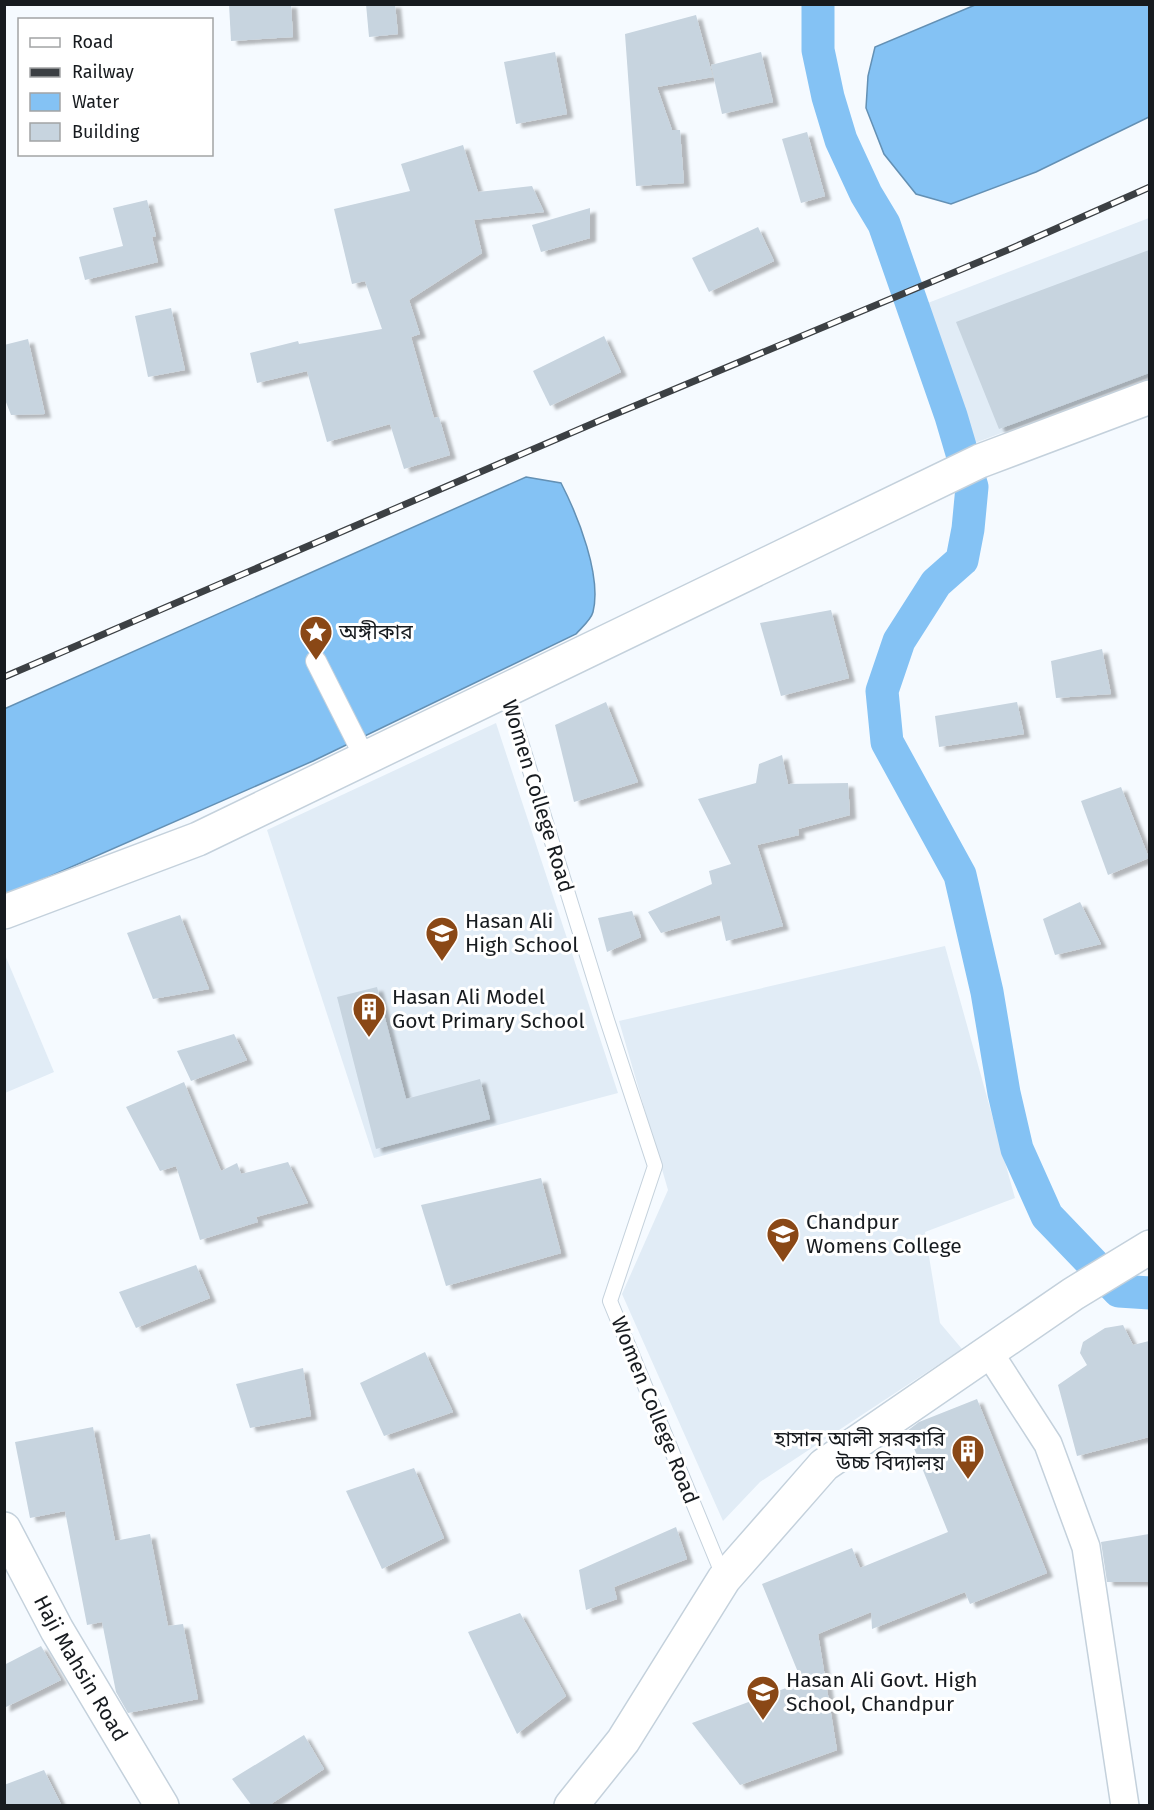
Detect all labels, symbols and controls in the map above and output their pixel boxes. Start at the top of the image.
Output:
legend [18,18,213,156]
text: Road [72,31,114,53]
text: Railway [72,61,134,83]
text: Water [72,91,119,113]
text: Building [72,121,140,143]
place icon: অঙ্গীকার [298,614,334,661]
place label: অঙ্গীকার [338,619,413,645]
street label: Women College Road [496,697,580,895]
place label: Hasan Ali High School [465,908,578,958]
school or university icon: Hasan Ali High School [424,915,460,962]
place label: Hasan Ali Model Govt Primary School [392,984,585,1034]
building icon: Hasan Ali Model Govt Primary School [351,991,387,1038]
place label: Chandpur Womens College [806,1209,962,1259]
school or university icon: Chandpur Womens College [765,1216,801,1263]
street label: Women College Road [605,1312,705,1508]
place label: হাসান আলী সরকারি উচ্চ বিদ্যালয় [773,1426,946,1476]
building icon: হাসান আলী সরকারি উচ্চ বিদ্যালয় [950,1433,986,1480]
street label: Haji Mahsin Road [28,1591,133,1746]
place label: Hasan Ali Govt. High School, Chandpur [786,1667,978,1717]
school or university icon: Hasan Ali Govt. High School, Chandpur [745,1674,781,1721]

